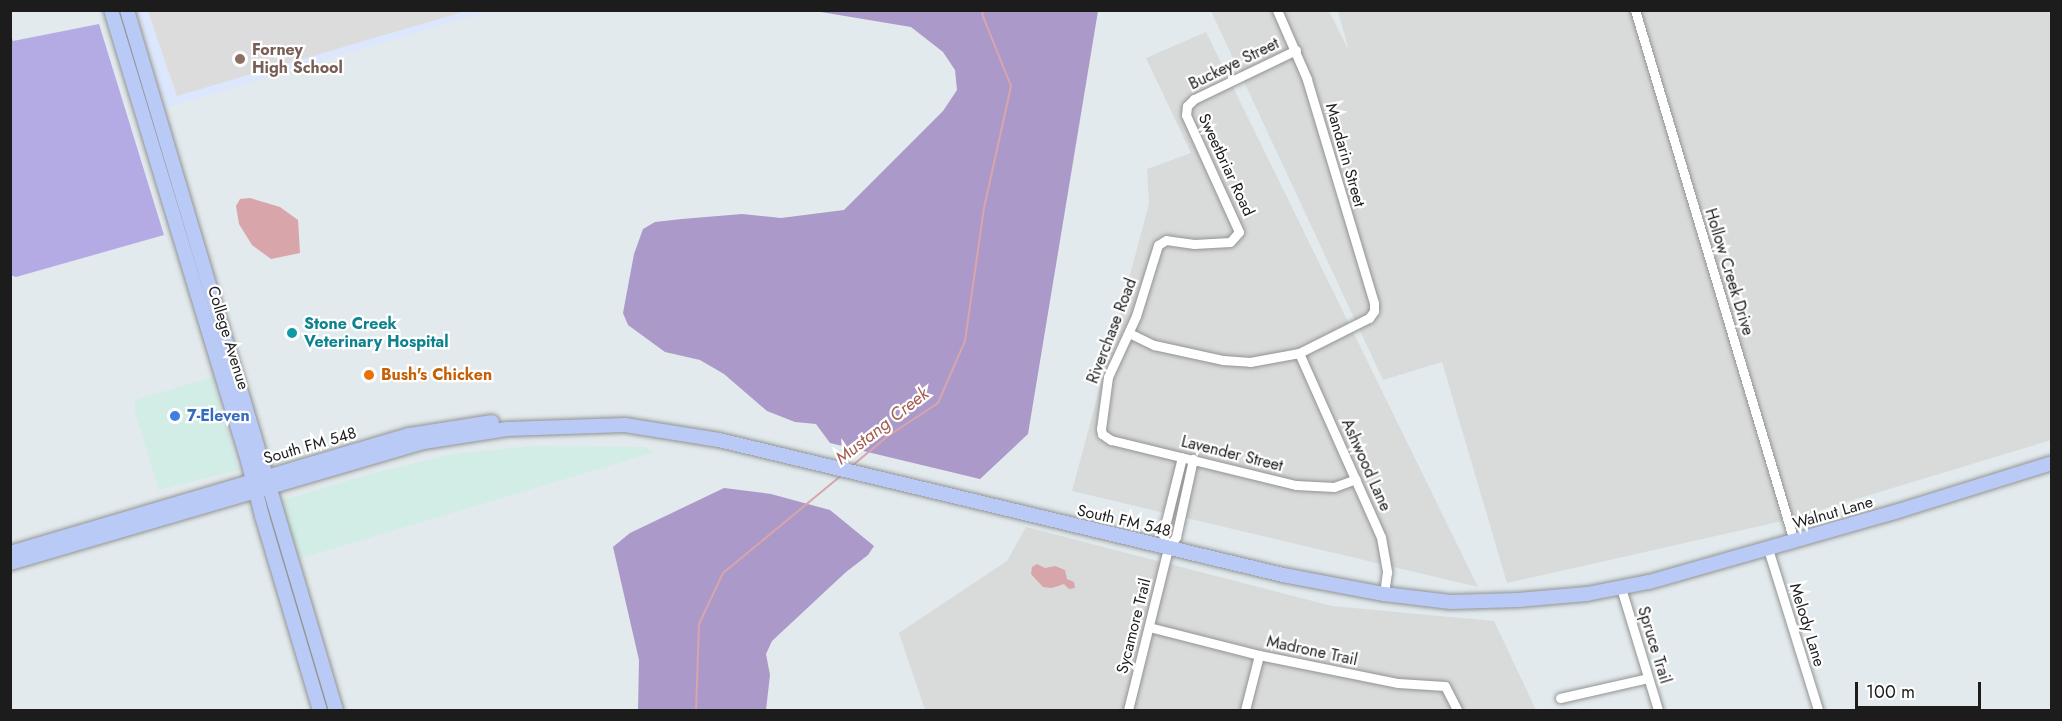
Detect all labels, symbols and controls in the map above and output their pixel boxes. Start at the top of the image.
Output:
street label: Buckeye Street [1186,34,1282,94]
place label: Forney High School [252,40,343,78]
marker: Forney High School [233,52,247,66]
street label: Mandarin Street [1321,101,1369,209]
street label: Sweetbriar Road [1194,111,1258,219]
street label: Hollow Creek Drive [1701,206,1757,338]
street label: Riverchase Road [1083,276,1141,386]
street label: College Avenue [203,284,253,392]
place label: Stone Creek Veterinary Hospital [304,314,449,352]
marker: Stone Creek Veterinary Hospital [285,326,299,340]
place label: Bush's Chicken [381,365,492,385]
marker: Bush's Chicken [362,368,376,382]
water label: Mustang Creek [831,383,933,469]
place label: 7-Eleven [187,406,250,426]
marker: 7-Eleven [168,409,182,423]
street label: Ashwood Lane [1337,416,1395,514]
street label: South FM 548 [261,424,359,468]
street label: Lavender Street [1179,432,1285,476]
street label: Walnut Lane [1791,492,1875,534]
street label: South FM 548 [1075,501,1173,541]
street label: Sycamore Trail [1113,576,1155,676]
street label: Melody Lane [1785,581,1829,669]
street label: Spruce Trail [1633,604,1675,686]
street label: Madrone Trail [1265,632,1359,670]
scale bar [1858,670,1984,708]
text: 100 m [1866,679,1915,705]

